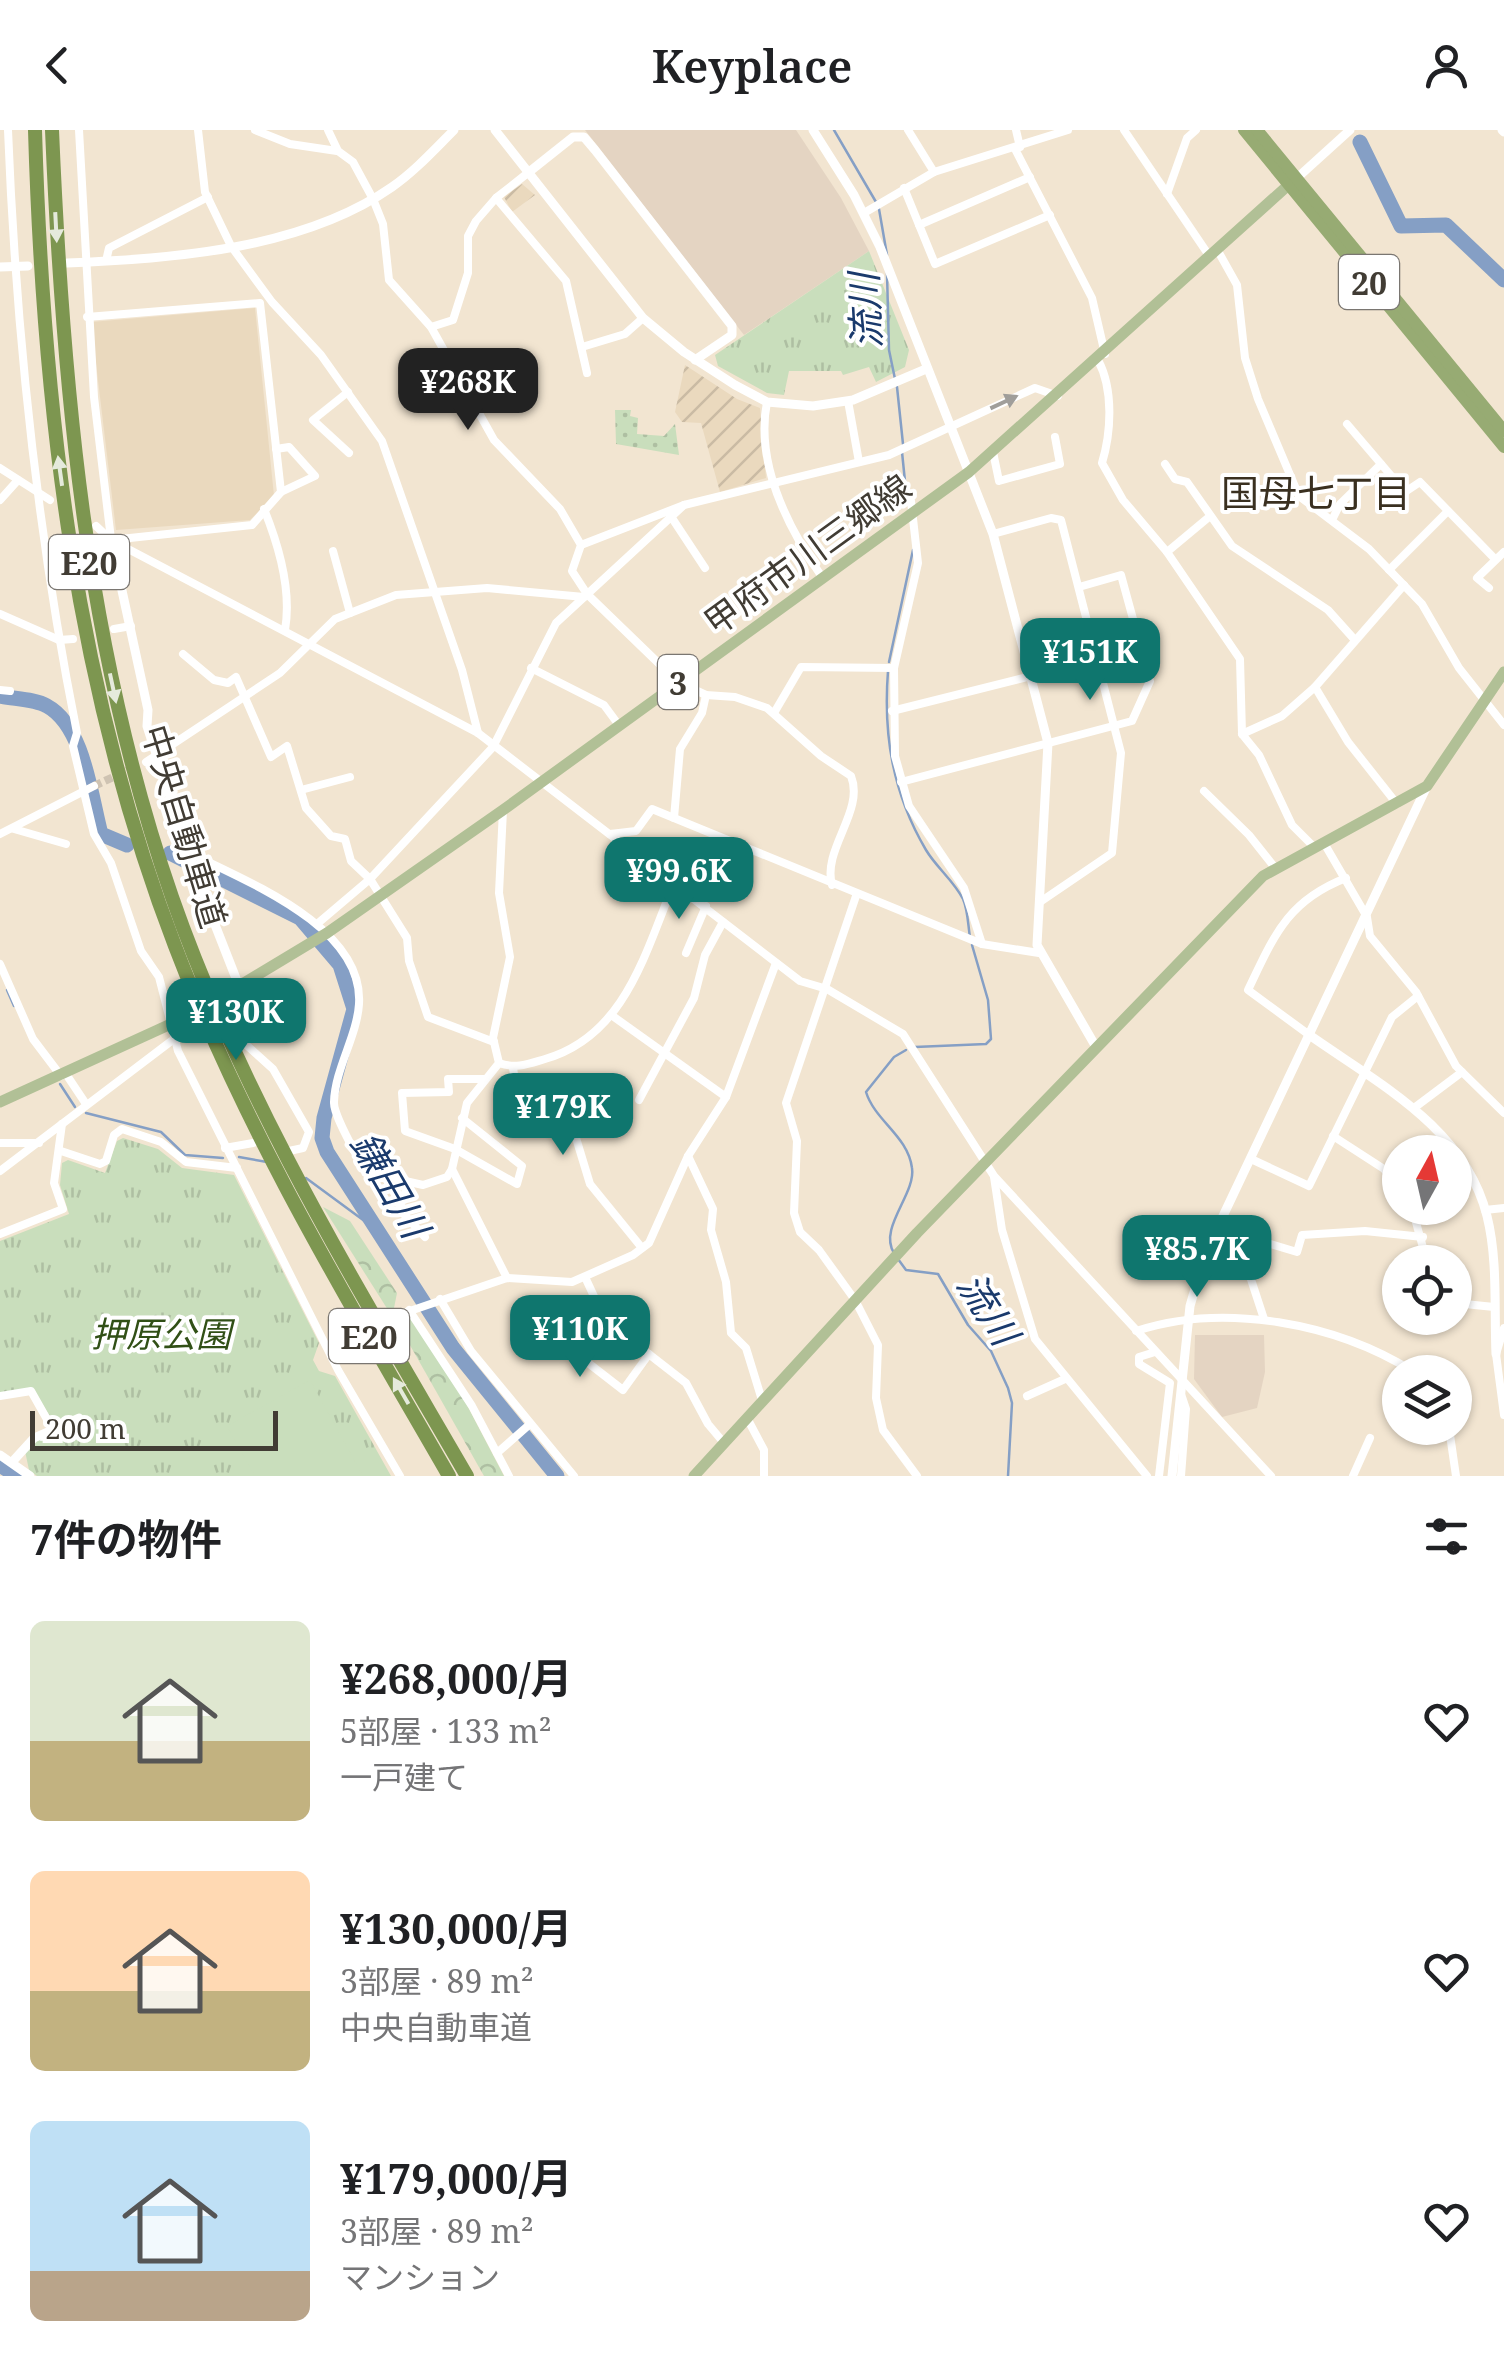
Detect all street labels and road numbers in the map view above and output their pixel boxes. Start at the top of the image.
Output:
road number: 20 [1339,255,1399,309]
street label: 甲府市川三郷線 [694,463,920,645]
road number: E20 [49,535,129,589]
road number: 3 [658,655,698,709]
street label: 中央自動車道 [132,719,238,933]
road number: E20 [329,1309,409,1363]

